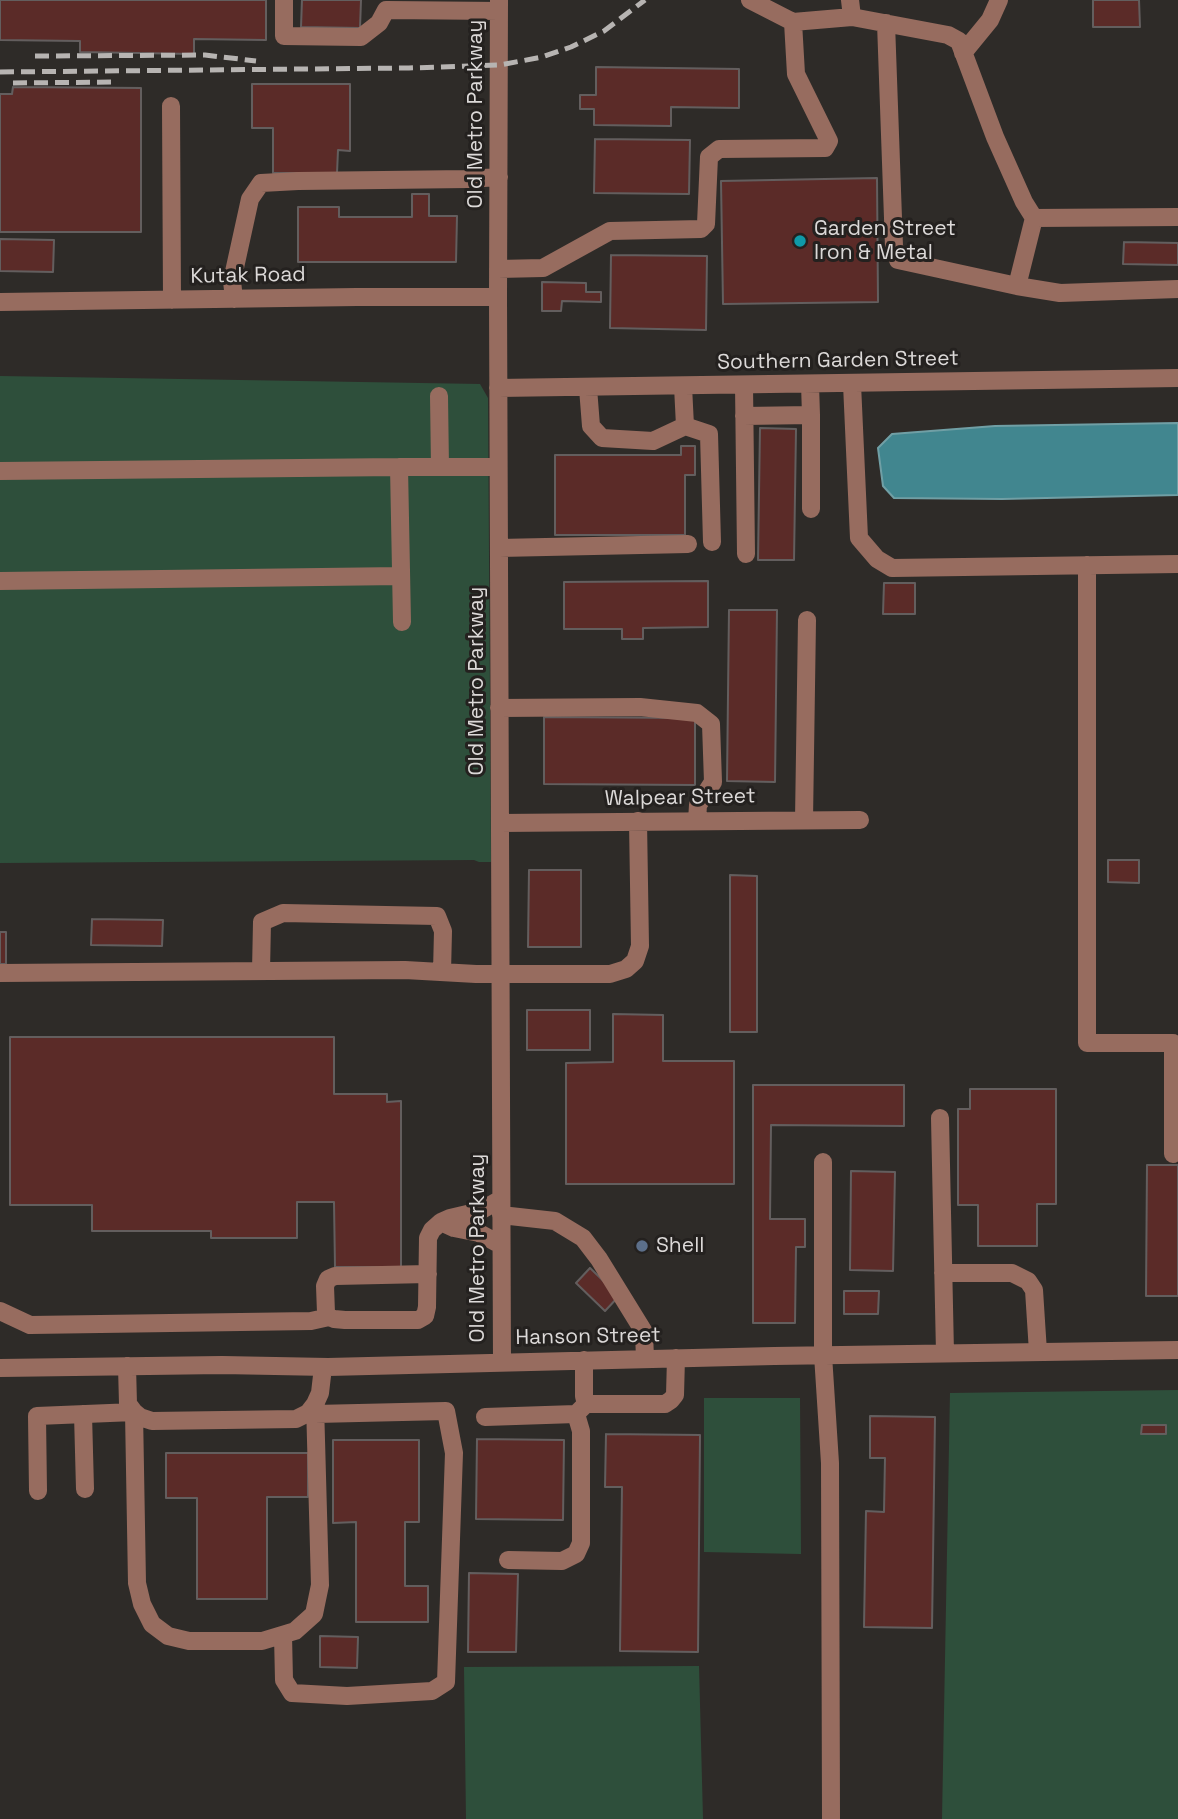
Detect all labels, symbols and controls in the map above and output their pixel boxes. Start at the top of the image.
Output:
street label: Old Metro Parkway [463,20,489,208]
place label: Garden Street Iron & Metal [814,216,956,266]
marker: Garden Street Iron & Metal [792,233,808,249]
street label: Kutak Road [190,262,306,290]
street label: Southern Garden Street [717,346,959,376]
street label: Old Metro Parkway [464,587,490,775]
street label: Walpear Street [604,784,756,812]
street label: Old Metro Parkway [465,1154,491,1342]
place label: Shell [656,1233,704,1259]
marker: Shell [634,1238,650,1254]
street label: Hanson Street [515,1323,661,1351]

